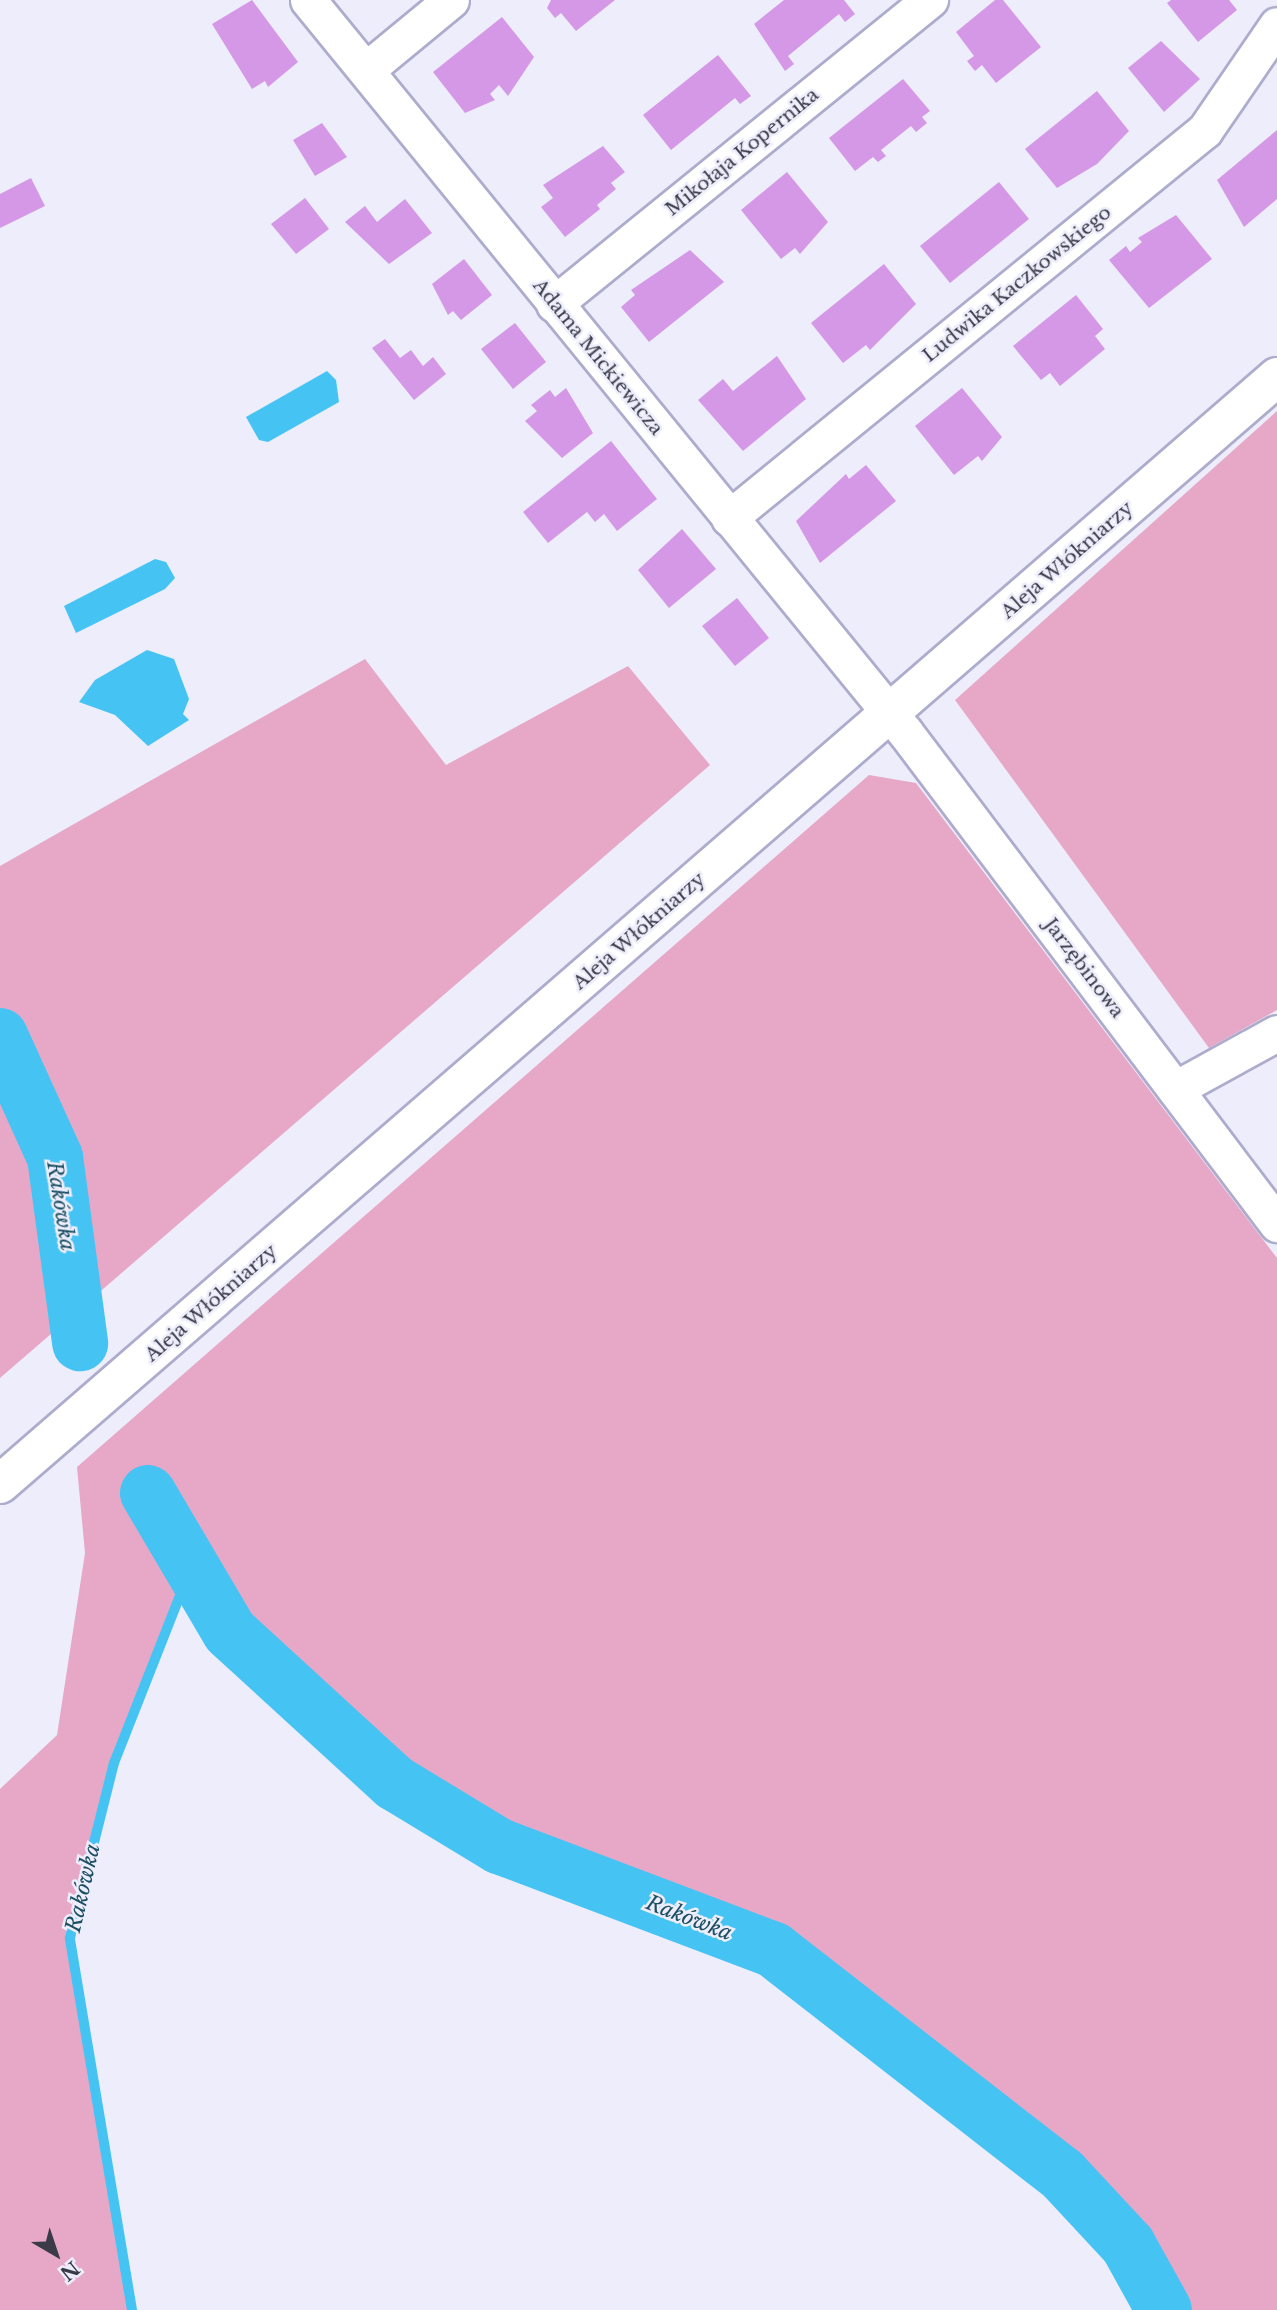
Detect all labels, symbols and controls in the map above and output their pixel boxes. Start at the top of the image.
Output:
street label: Mikołaja Kopernika [661,83,823,221]
street label: Ludwika Kaczkowskiego [918,201,1116,367]
street label: Adama Mickiewicza [528,274,668,440]
street label: Aleja Włókniarzy [996,496,1138,624]
street label: Aleja Włókniarzy [568,867,710,995]
street label: Jarzębinowa [1039,914,1129,1022]
water label: Rakówka [41,1159,81,1253]
street label: Aleja Włókniarzy [140,1239,282,1367]
water label: Rakówka [61,1841,105,1935]
water label: Rakówka [642,1890,736,1946]
north arrow [21,2219,91,2289]
text: N [55,2256,84,2285]

